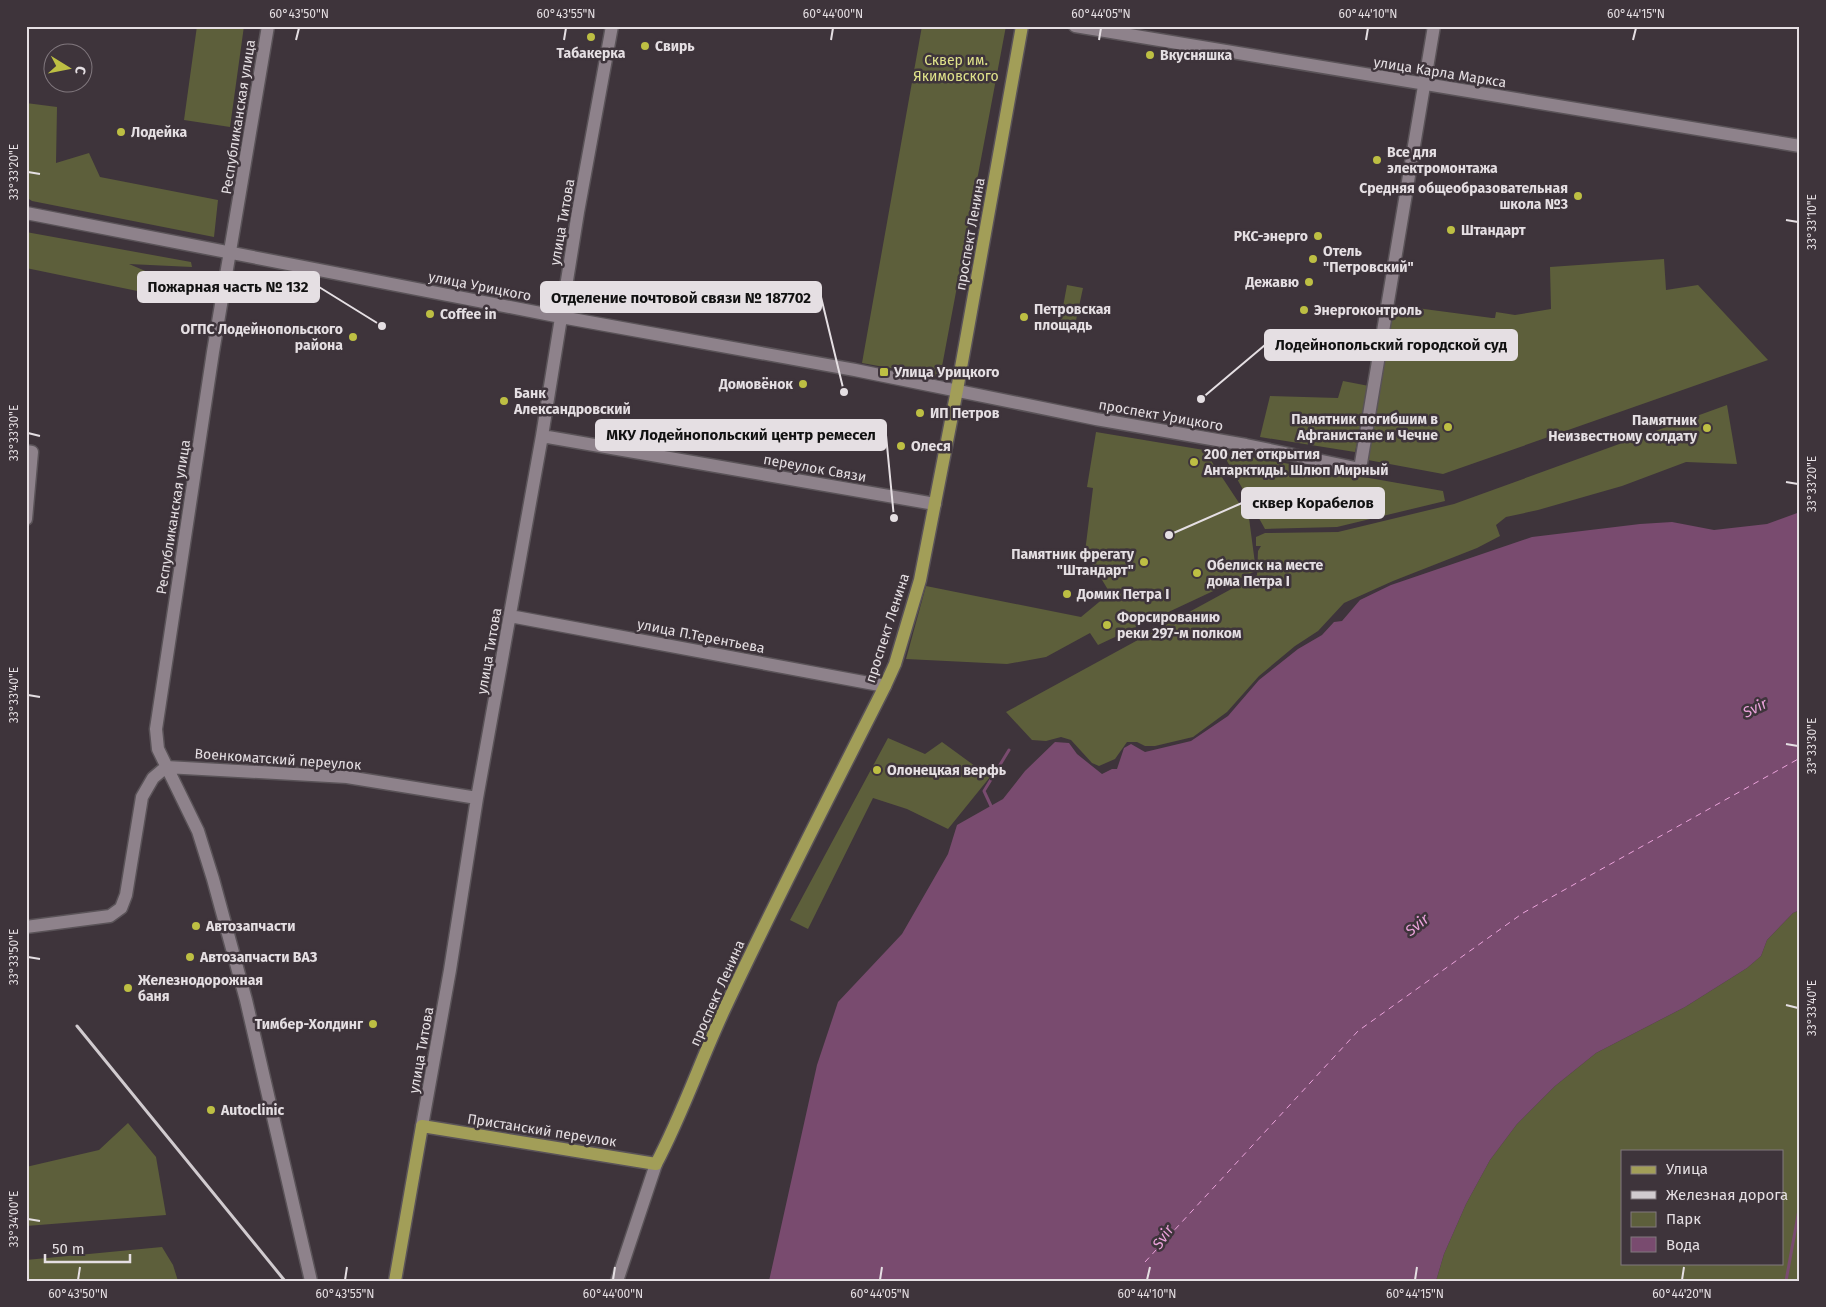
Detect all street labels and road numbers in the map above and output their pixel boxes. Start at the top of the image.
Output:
street label: Республиканская улица [218,39,259,196]
street label: улица Карла Маркса [1372,54,1508,91]
street label: проспект Ленина [952,176,989,292]
street label: улица Титова [547,178,578,267]
street label: улица Урицкого [427,268,533,305]
street label: проспект Урицкого [1097,396,1225,435]
street label: Республиканская улица [153,439,194,596]
street label: переулок Связи [762,451,868,486]
street label: проспект Ленина [862,571,913,685]
street label: улица Титова [474,607,505,696]
street label: улица П.Терентьева [636,616,766,657]
street label: Военкоматский переулок [194,745,363,774]
street label: проспект Ленина [686,938,748,1049]
street label: улица Титова [406,1006,437,1095]
street label: Пристанский переулок [466,1110,619,1151]

